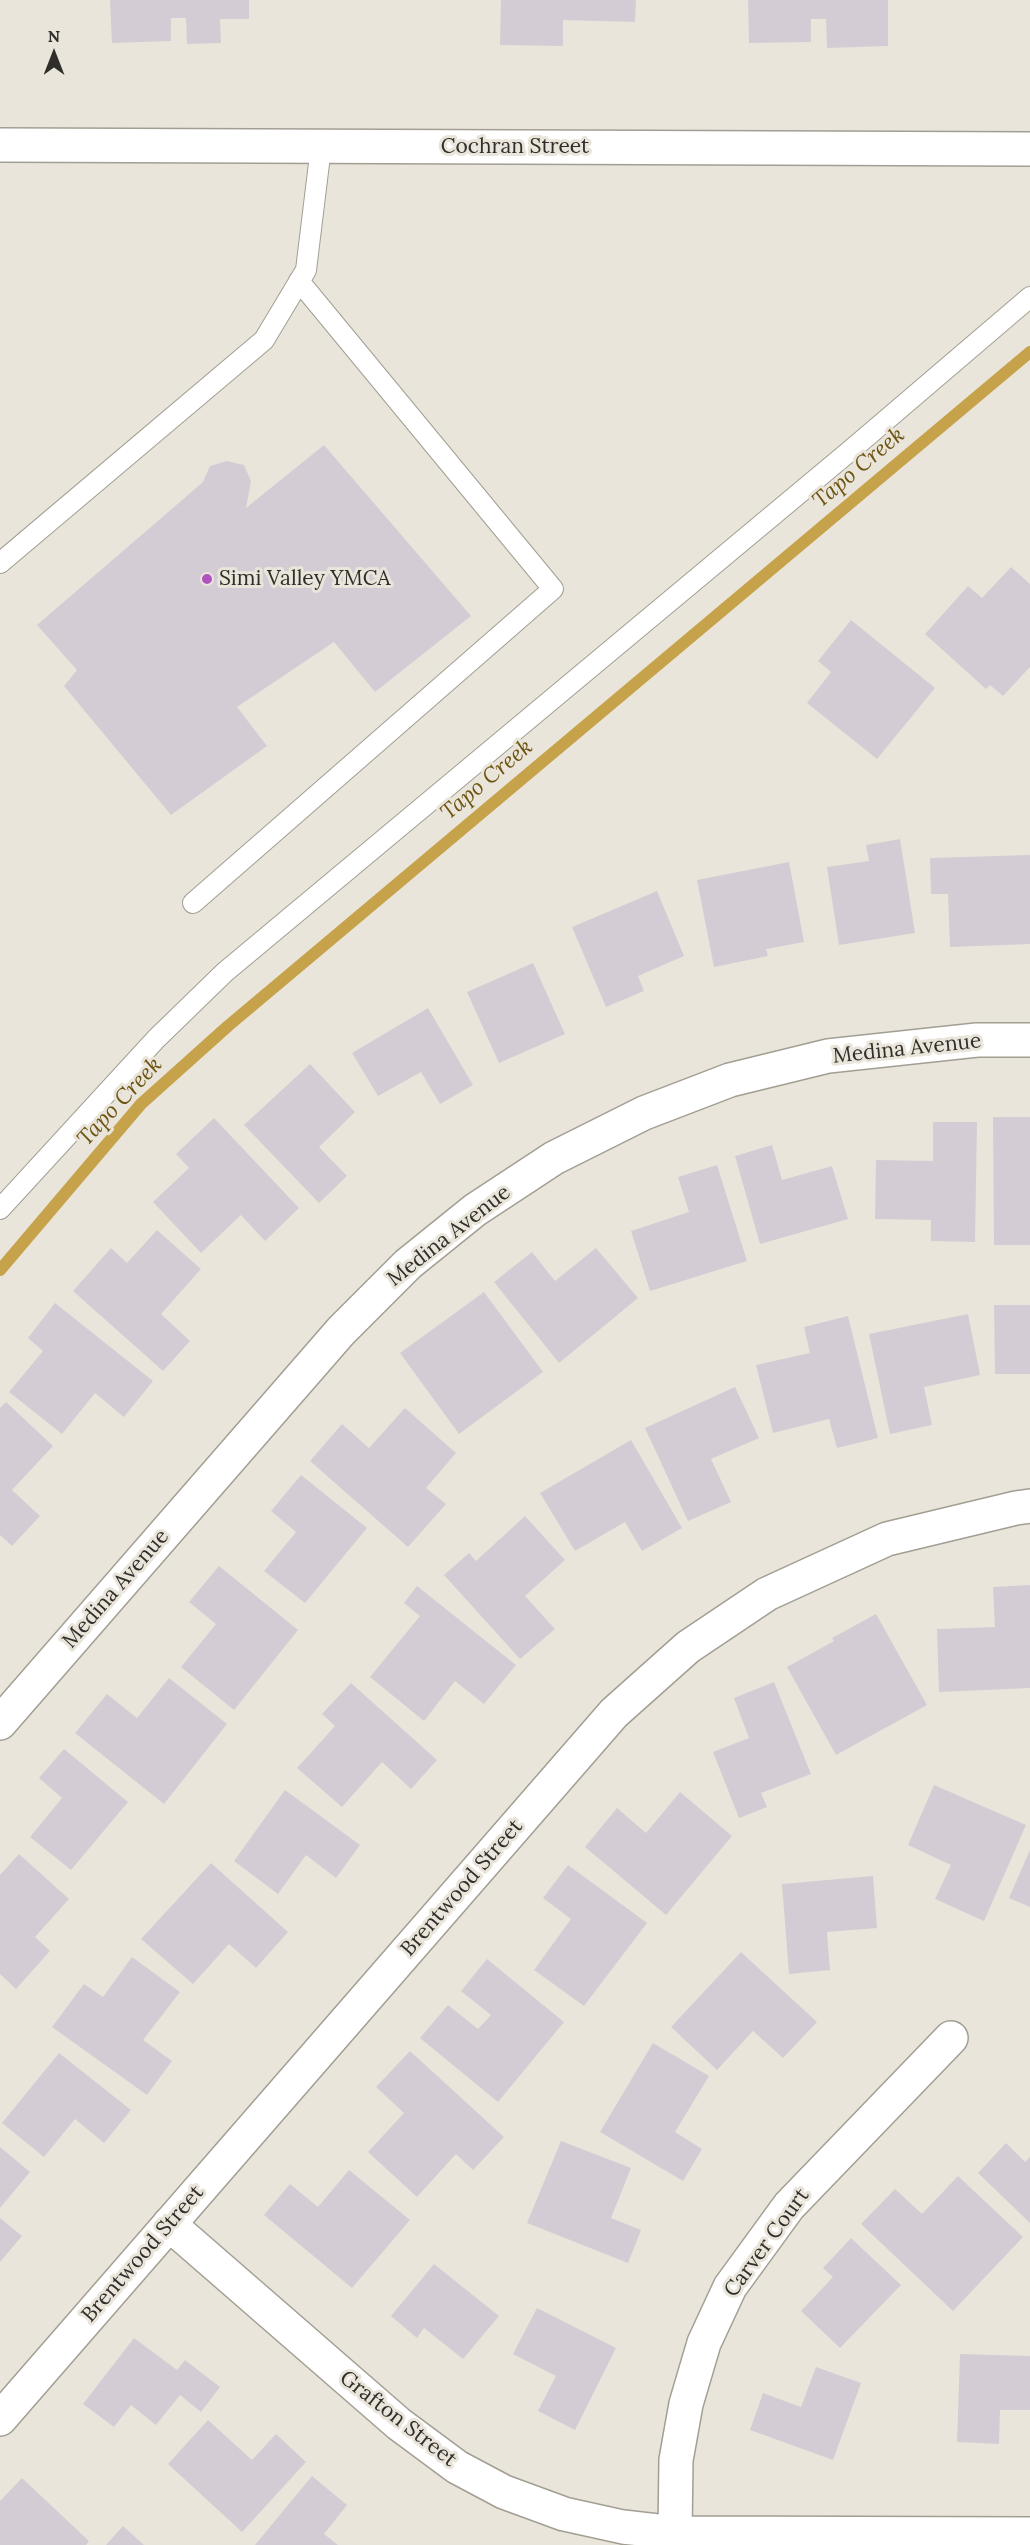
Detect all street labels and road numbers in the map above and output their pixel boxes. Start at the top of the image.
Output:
street label: Cochran Street [441,134,589,160]
street label: Medina Avenue [831,1029,983,1069]
street label: Medina Avenue [382,1180,516,1292]
street label: Medina Avenue [58,1524,174,1654]
street label: Brentwood Street [396,1814,528,1962]
street label: Brentwood Street [77,2180,209,2328]
street label: Carver Court [719,2184,815,2302]
street label: Grafton Street [335,2366,461,2472]

